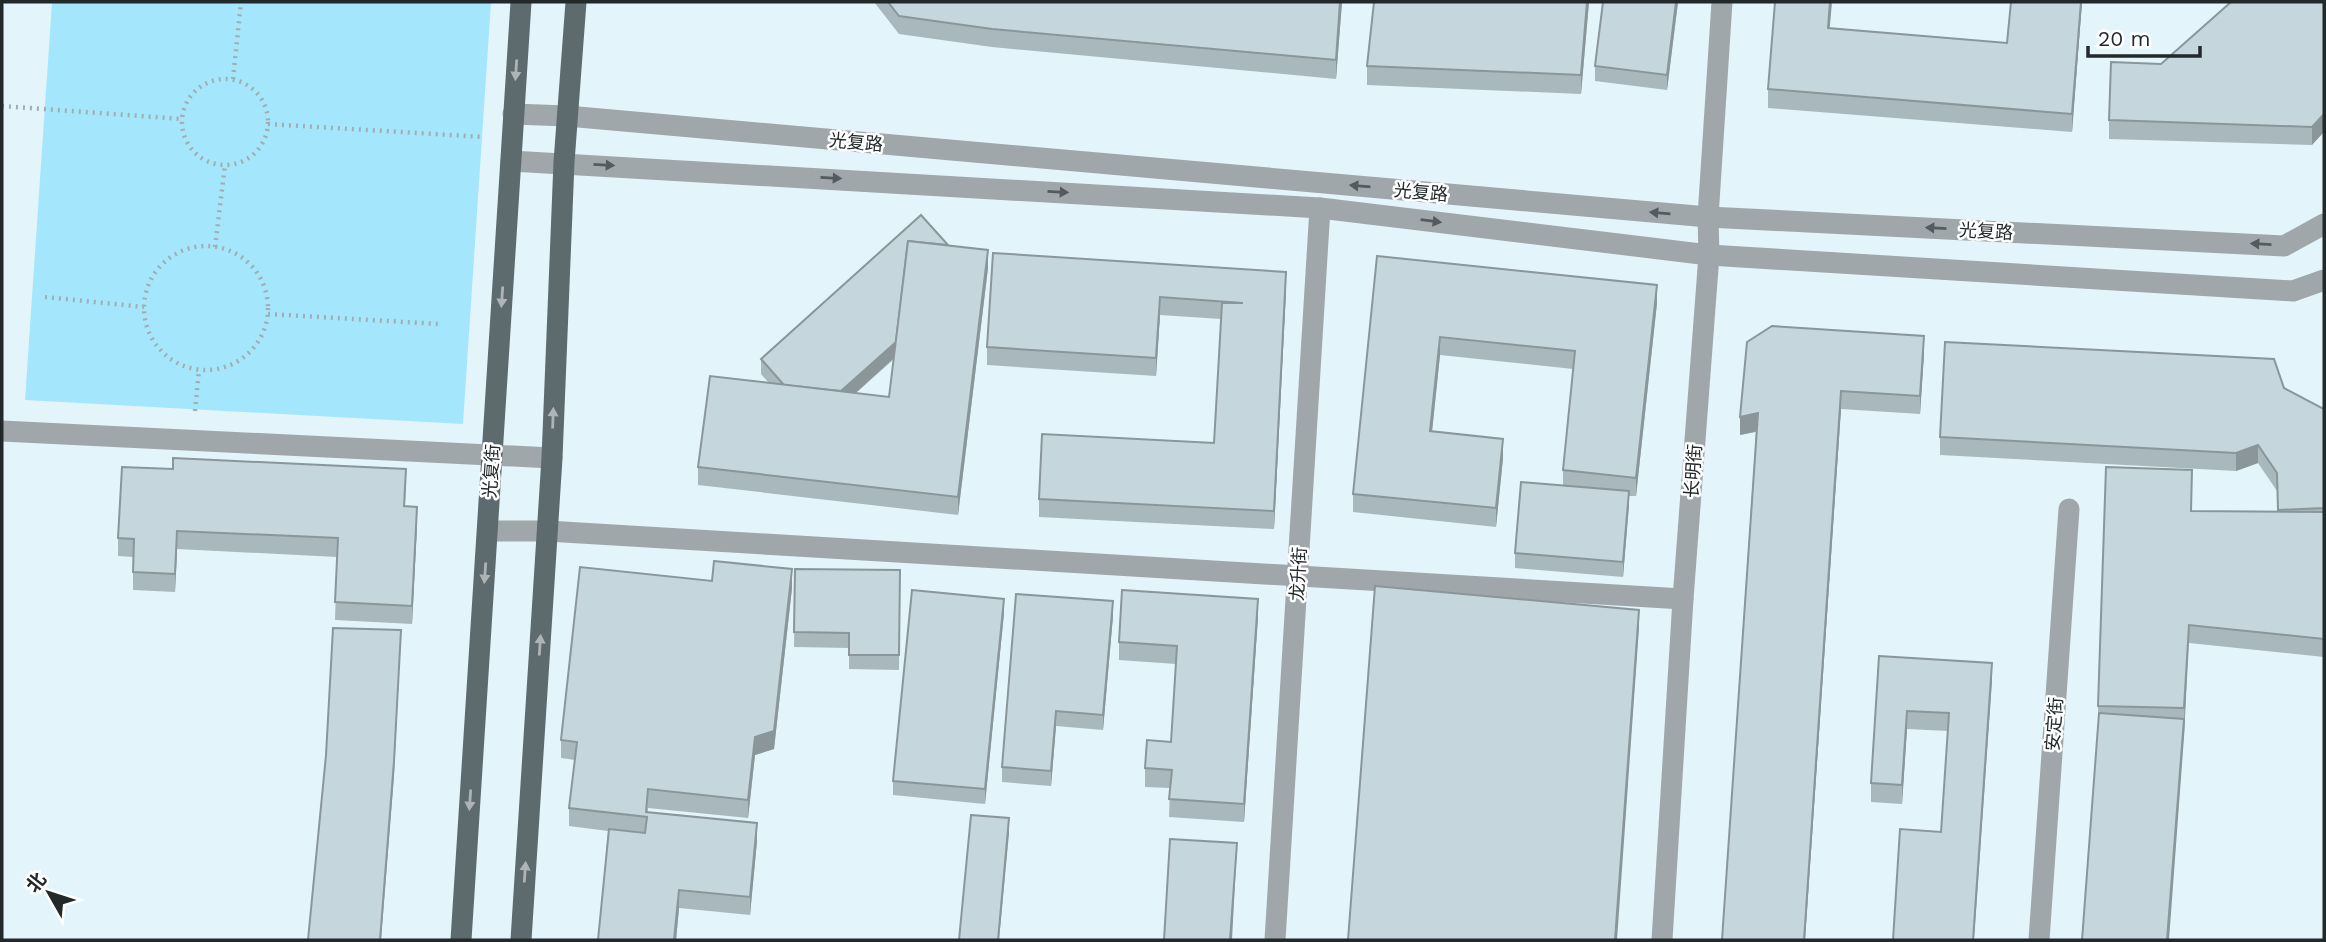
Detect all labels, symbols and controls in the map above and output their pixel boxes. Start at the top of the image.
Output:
scale bar [2088,14,2200,58]
text: 20 m [2098,26,2150,51]
one-way arrow [511,59,522,81]
street label: 光复路 [828,129,884,155]
one-way arrow [593,160,615,171]
one-way arrow [820,173,842,184]
street label: 光复路 [1393,179,1449,205]
one-way arrow [1349,180,1371,191]
one-way arrow [1047,187,1069,198]
one-way arrow [1649,207,1671,218]
one-way arrow [1420,216,1442,227]
street label: 光复路 [1958,219,2014,243]
one-way arrow [1925,223,1947,234]
one-way arrow [2250,239,2272,250]
one-way arrow [497,286,508,308]
one-way arrow [548,407,559,429]
street label: 光复街 [479,443,503,499]
street label: 长明街 [1681,443,1705,499]
street label: 龙升街 [1286,546,1310,602]
one-way arrow [479,562,490,584]
one-way arrow [535,634,546,656]
street label: 安定街 [2042,696,2066,752]
one-way arrow [465,789,476,811]
north arrow [14,858,84,928]
one-way arrow [520,861,531,883]
text: 北 [21,868,51,897]

